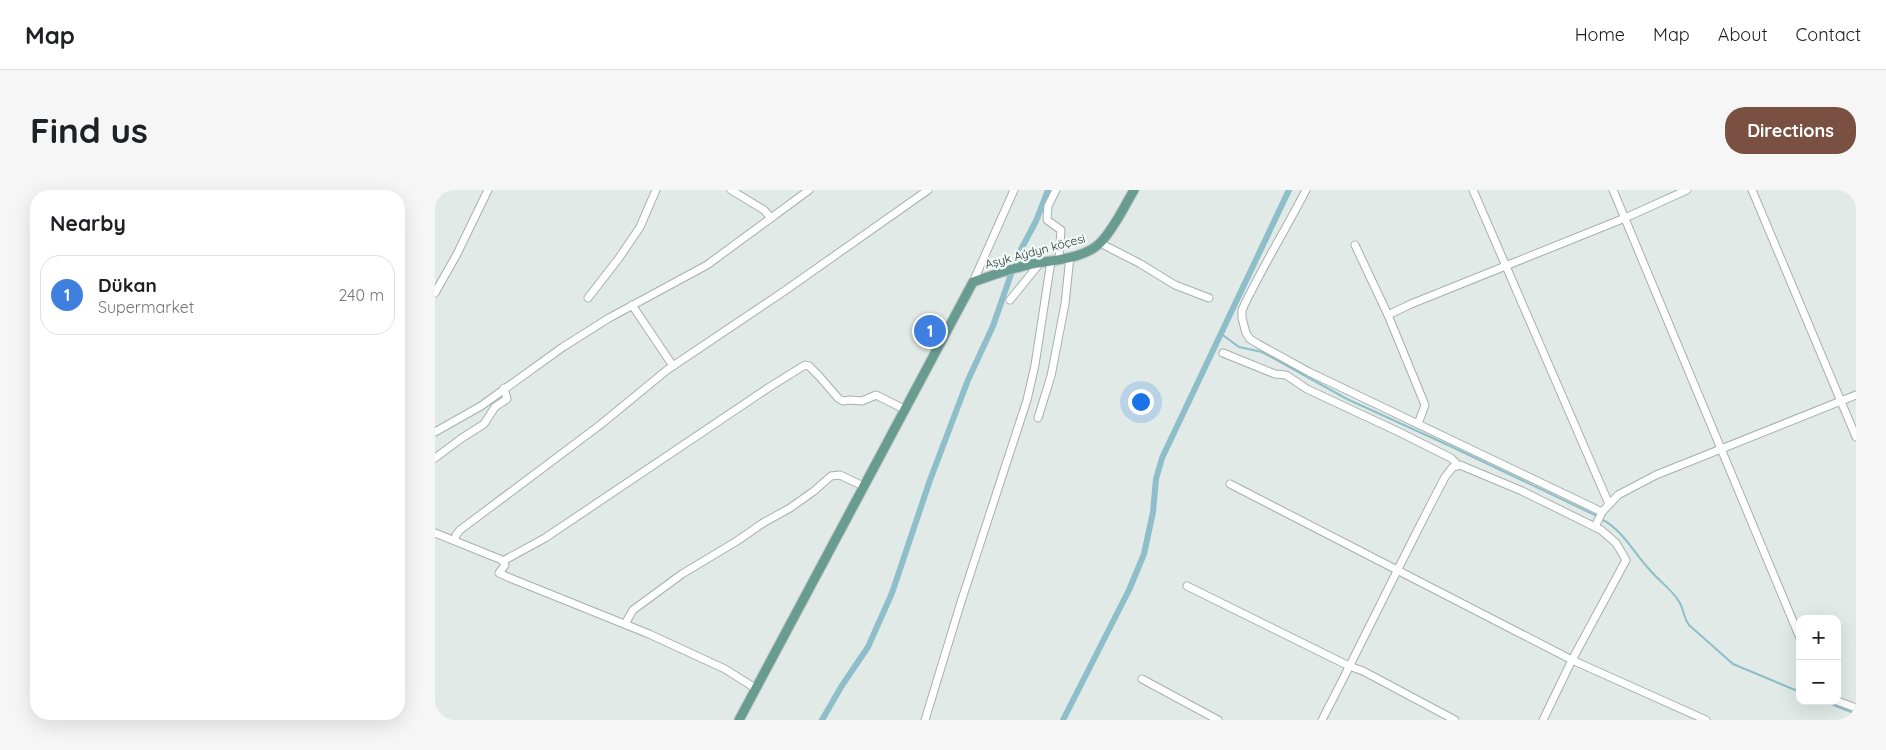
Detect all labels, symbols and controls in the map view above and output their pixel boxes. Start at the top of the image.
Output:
text: Map [25,20,75,50]
text: Home [1575,23,1625,46]
text: Map [1653,23,1690,46]
text: About [1718,23,1768,46]
text: Contact [1796,23,1861,46]
button: Directions [1725,107,1856,154]
text: Find us [30,108,148,152]
text: Nearby [50,210,126,236]
street label: Aşyk Aýdyn köçesi [983,230,1087,272]
text: Dükan [98,273,157,297]
text: 1 [64,285,70,305]
text: 240 m [338,285,384,305]
text: Supermarket [98,297,194,317]
pin: 1 [914,312,946,350]
your location [1128,389,1154,415]
map controls [1796,615,1841,705]
button: + [1796,615,1841,660]
button: − [1796,660,1841,705]

